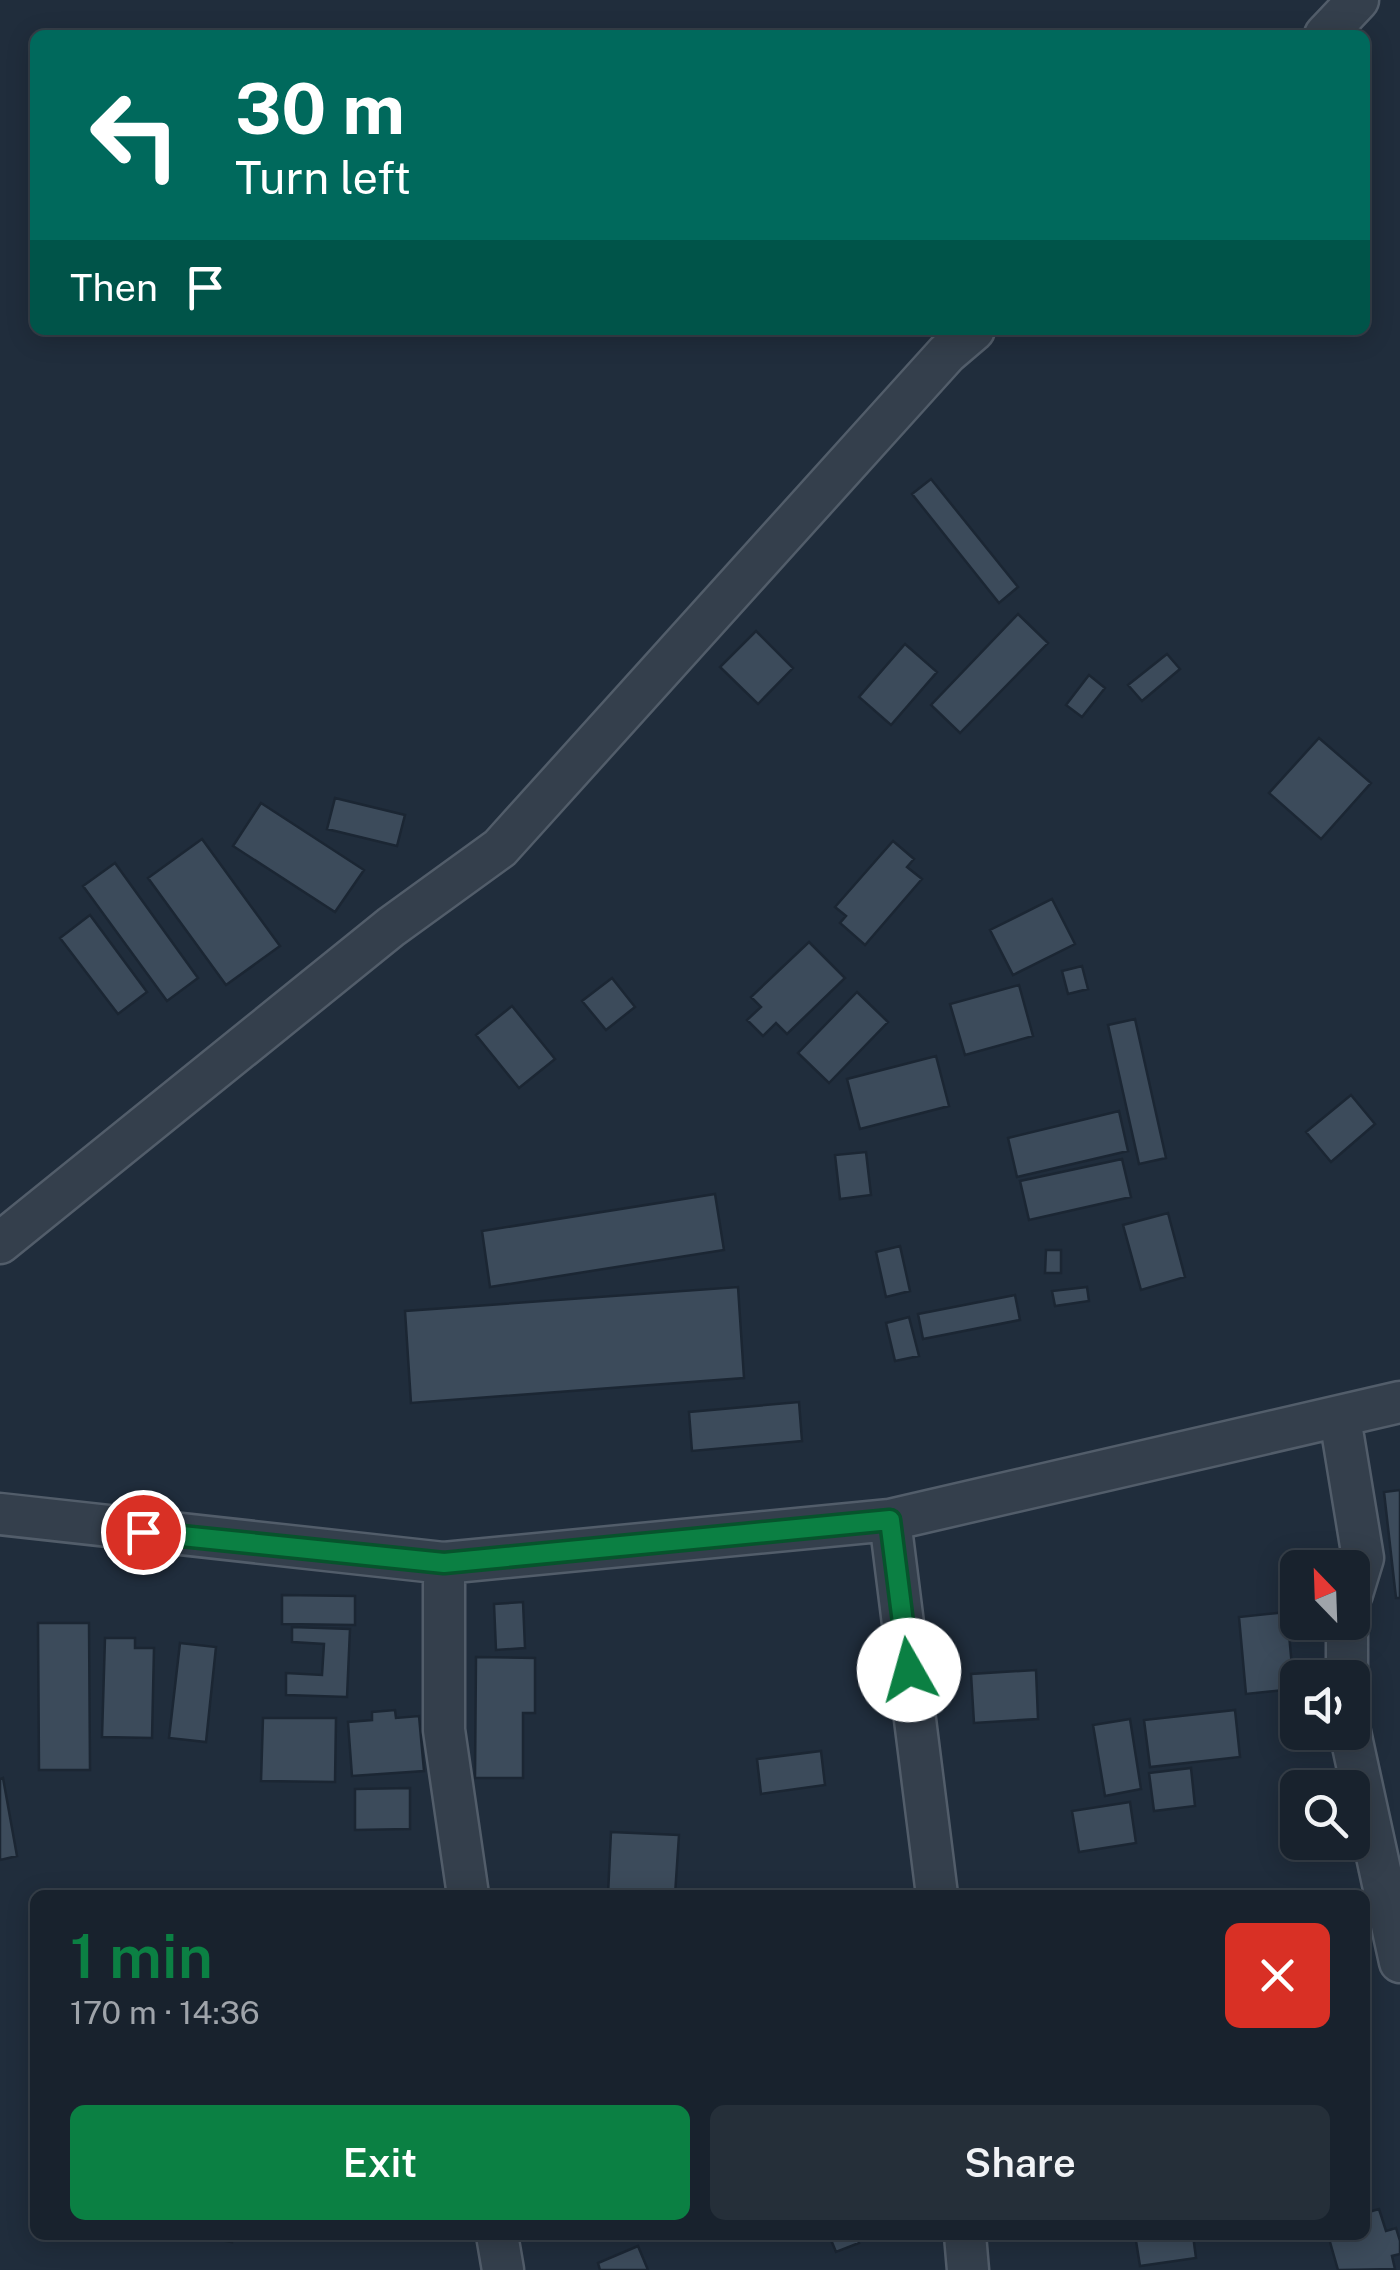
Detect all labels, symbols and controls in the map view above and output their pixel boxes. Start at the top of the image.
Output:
text: 30 m [235,67,405,150]
icon: left [70,70,200,200]
text: Turn left [235,151,411,204]
icon: arrive [178,260,233,315]
text: Then [70,265,158,310]
pin [101,1490,186,1575]
icon: arrive [116,1505,171,1560]
north arrow [1280,1550,1370,1640]
map controls [1280,1550,1370,1860]
position arrow [857,1618,961,1722]
button: sound [1280,1660,1370,1750]
button: search [1280,1770,1370,1860]
text: 1 min [70,1921,213,1992]
button: close [1225,1923,1330,2028]
text: 170 m · 14:36 [70,1994,260,2031]
button: Exit [70,2105,690,2220]
button: Share [710,2105,1330,2220]

